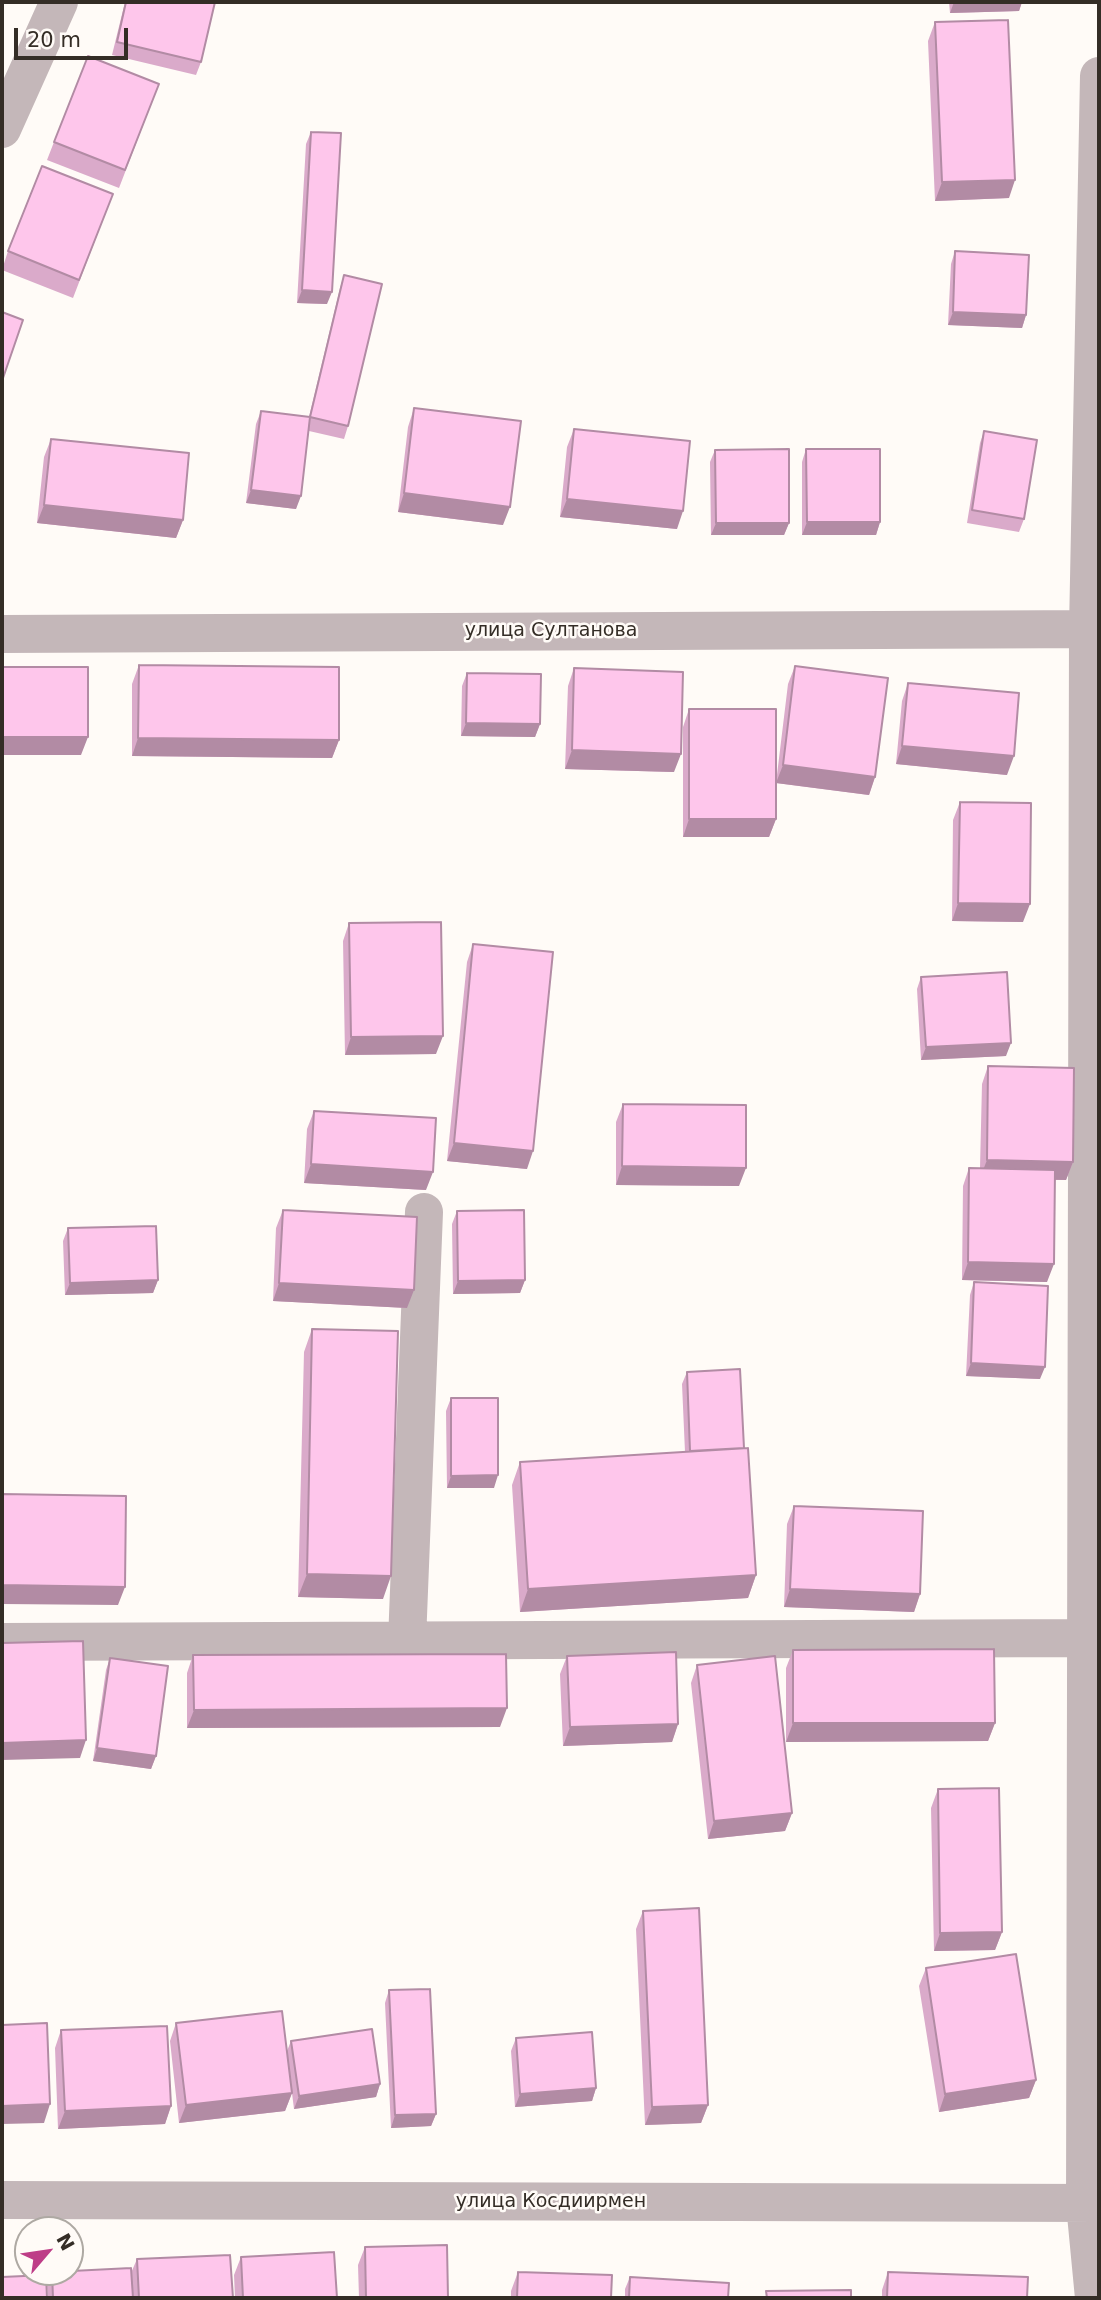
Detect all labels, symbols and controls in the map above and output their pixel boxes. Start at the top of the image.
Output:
scale bar [18,14,131,58]
text: 20 m [27,28,81,52]
street label: улица Султанова [465,620,637,642]
street label: улица Косдиирмен [456,2191,646,2213]
north arrow [14,2216,84,2286]
text: N [52,2229,79,2254]

